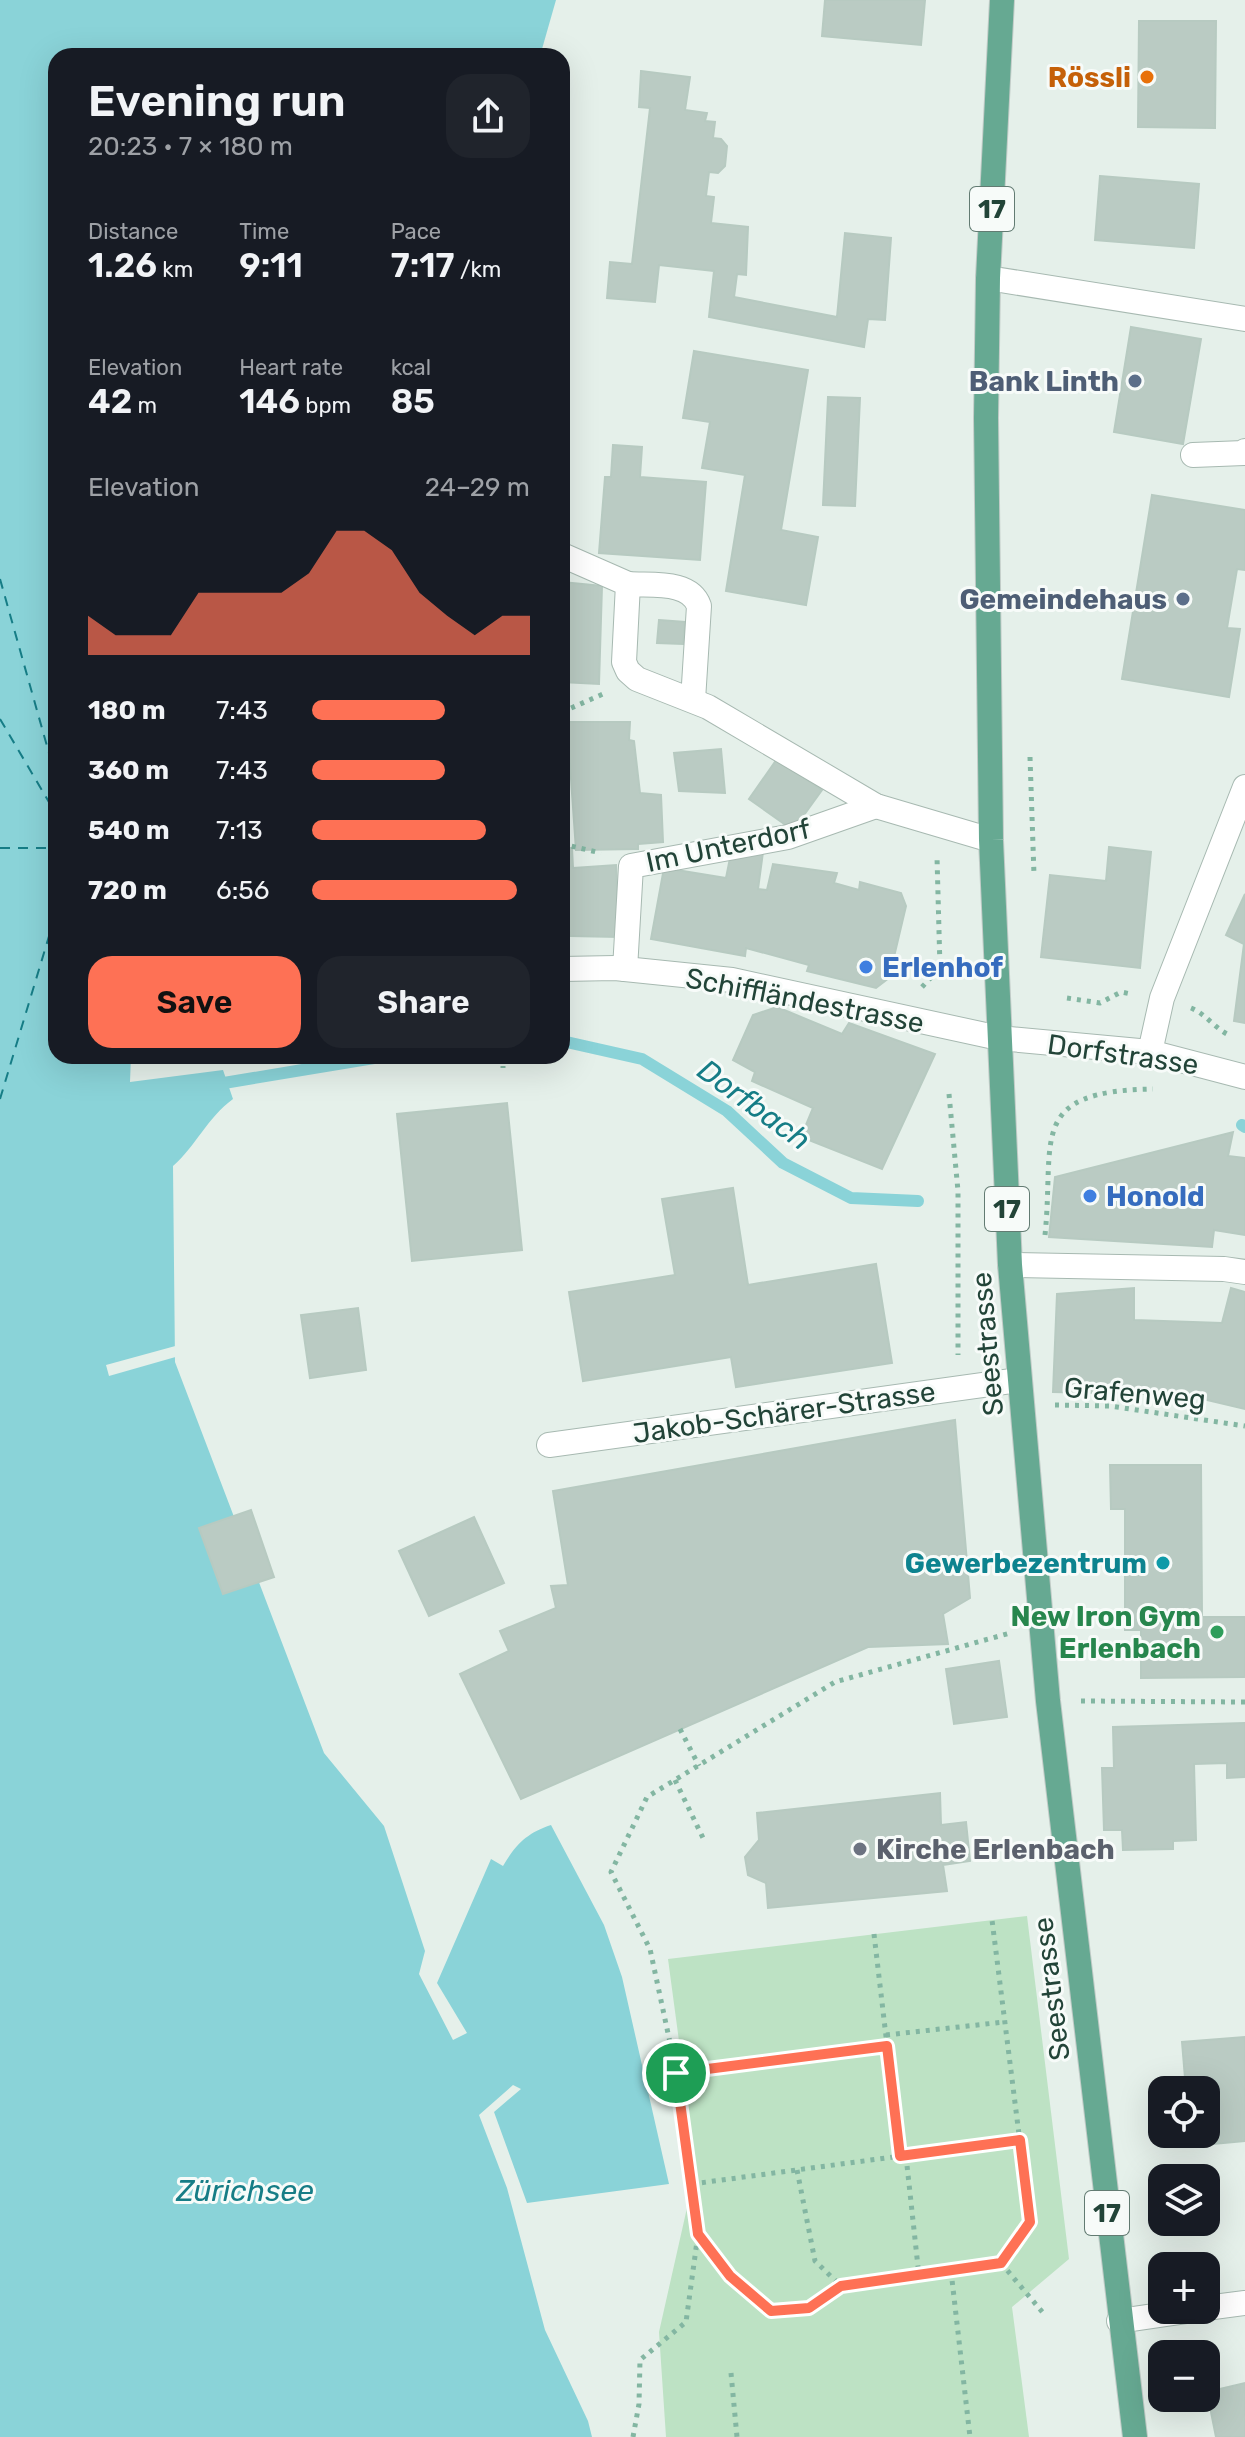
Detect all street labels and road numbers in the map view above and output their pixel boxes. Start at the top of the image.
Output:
road number: 17 [970,187,1014,231]
street label: Im Unterdorf [643,812,813,879]
street label: Schiffländestrasse [683,961,927,1040]
street label: Dorfstrasse [1045,1028,1201,1081]
road number: 17 [985,1187,1029,1231]
street label: Seestrasse [965,1271,1010,1417]
street label: Grafenweg [1063,1371,1207,1416]
street label: Jakob-Schärer-Strasse [631,1375,937,1450]
street label: Seestrasse [1026,1915,1077,2062]
road number: 17 [1085,2191,1129,2235]

